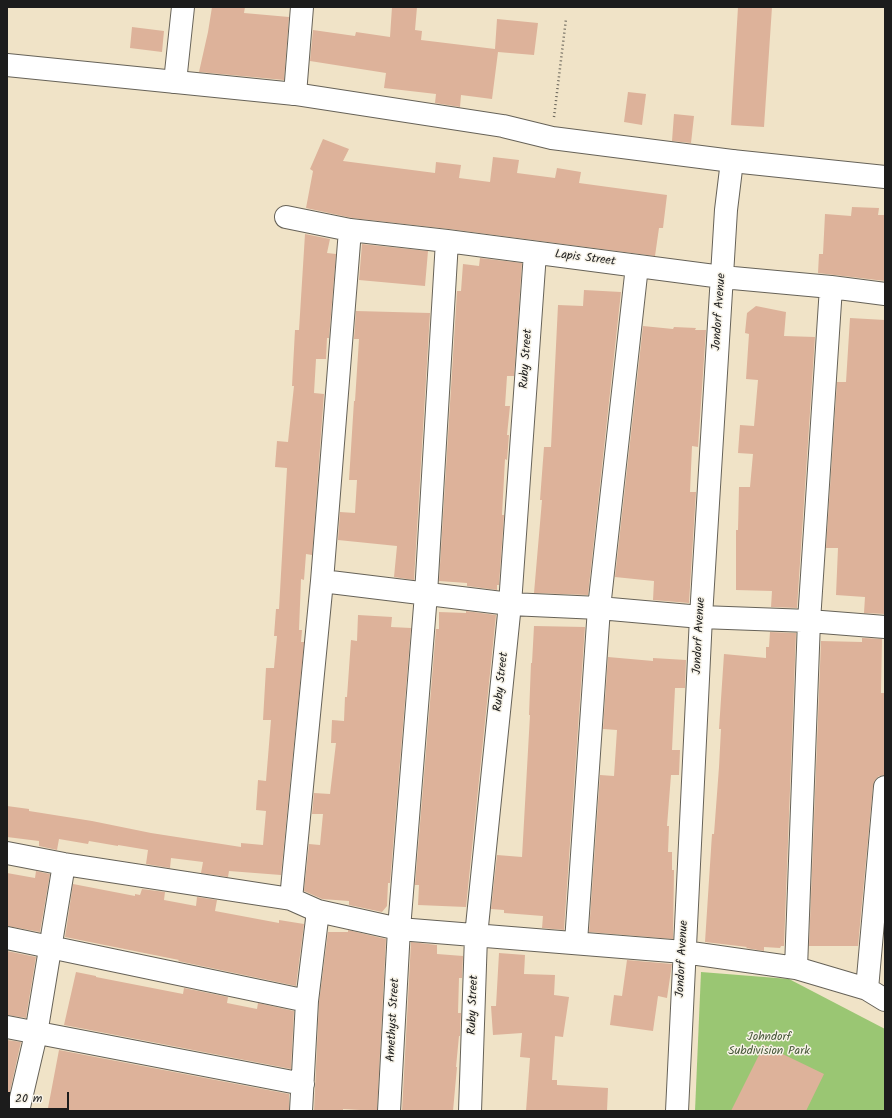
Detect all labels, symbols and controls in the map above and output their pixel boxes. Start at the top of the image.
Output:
street label: Lapis Street [554,248,616,270]
street label: Jondorf Avenue [710,273,730,351]
street label: Ruby Street [518,329,536,389]
street label: Jondorf Avenue [691,597,709,675]
street label: Ruby Street [492,651,512,713]
street label: Jondorf Avenue [674,920,692,998]
street label: Ruby Street [466,975,482,1035]
street label: Amethyst Street [385,978,403,1062]
park label: Johndorf Subdivision Park [728,1031,810,1059]
scale bar [10,1084,71,1110]
text: 20 m [15,1089,42,1108]

